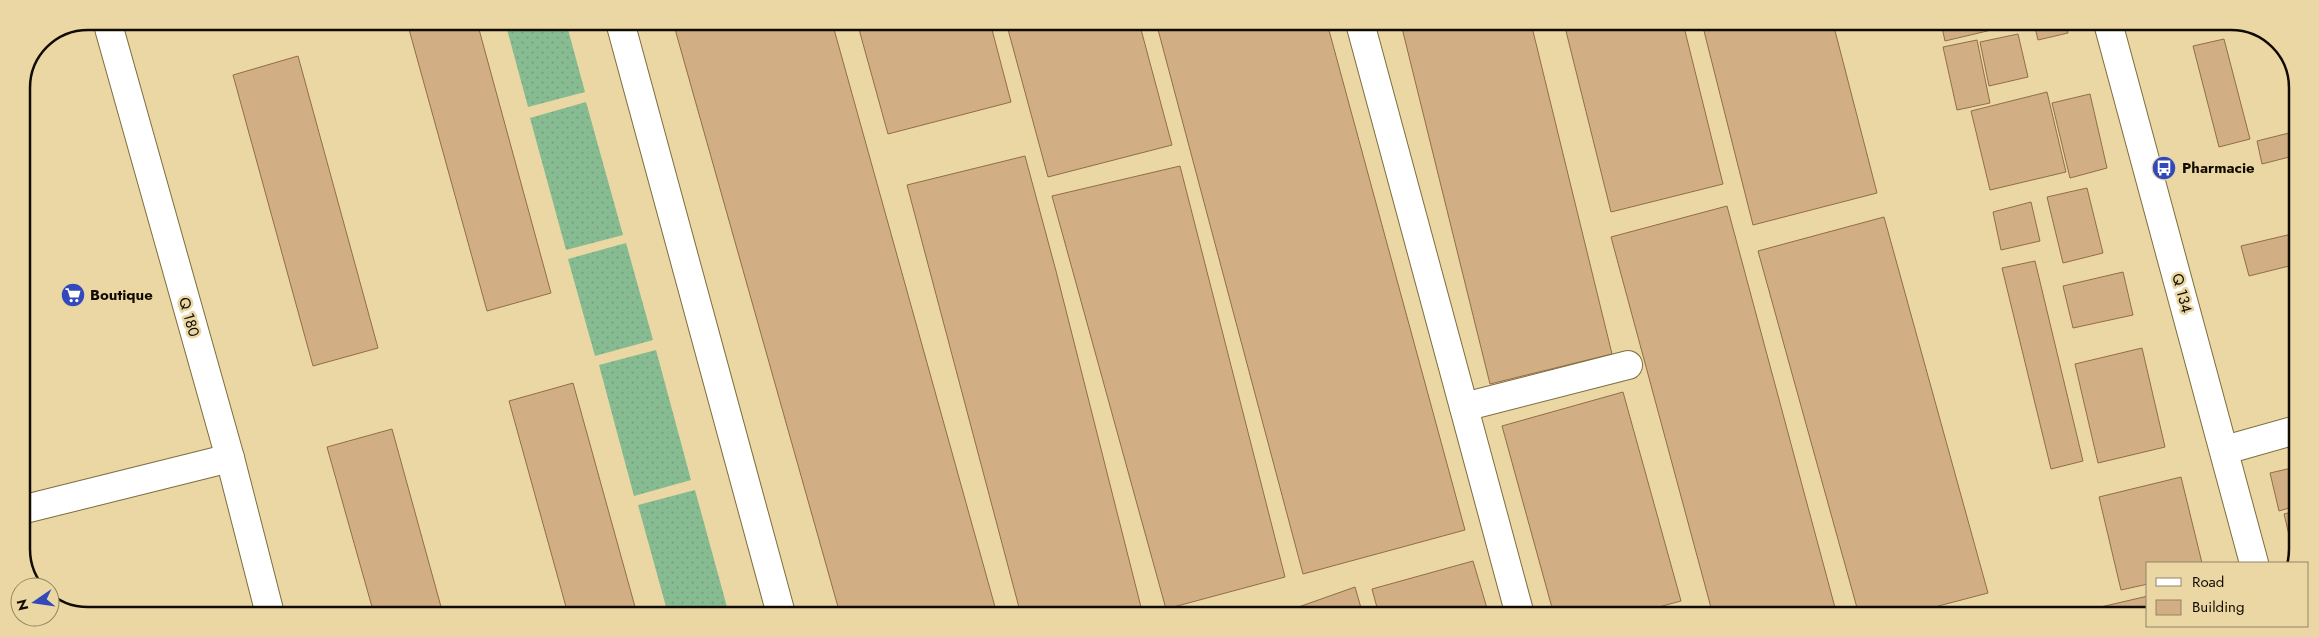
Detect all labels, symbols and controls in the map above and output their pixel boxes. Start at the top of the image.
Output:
bus stop icon: Pharmacie [2151,155,2177,181]
place label: Pharmacie [2182,157,2255,179]
street label: Q 134 [2166,271,2198,315]
supermarket icon: Boutique [60,282,86,308]
place label: Boutique [90,284,153,306]
street label: Q 180 [173,295,205,339]
legend [2146,562,2309,627]
text: Road [2192,571,2224,593]
north arrow [10,577,60,627]
text: Building [2192,596,2244,618]
text: N [11,597,33,613]

